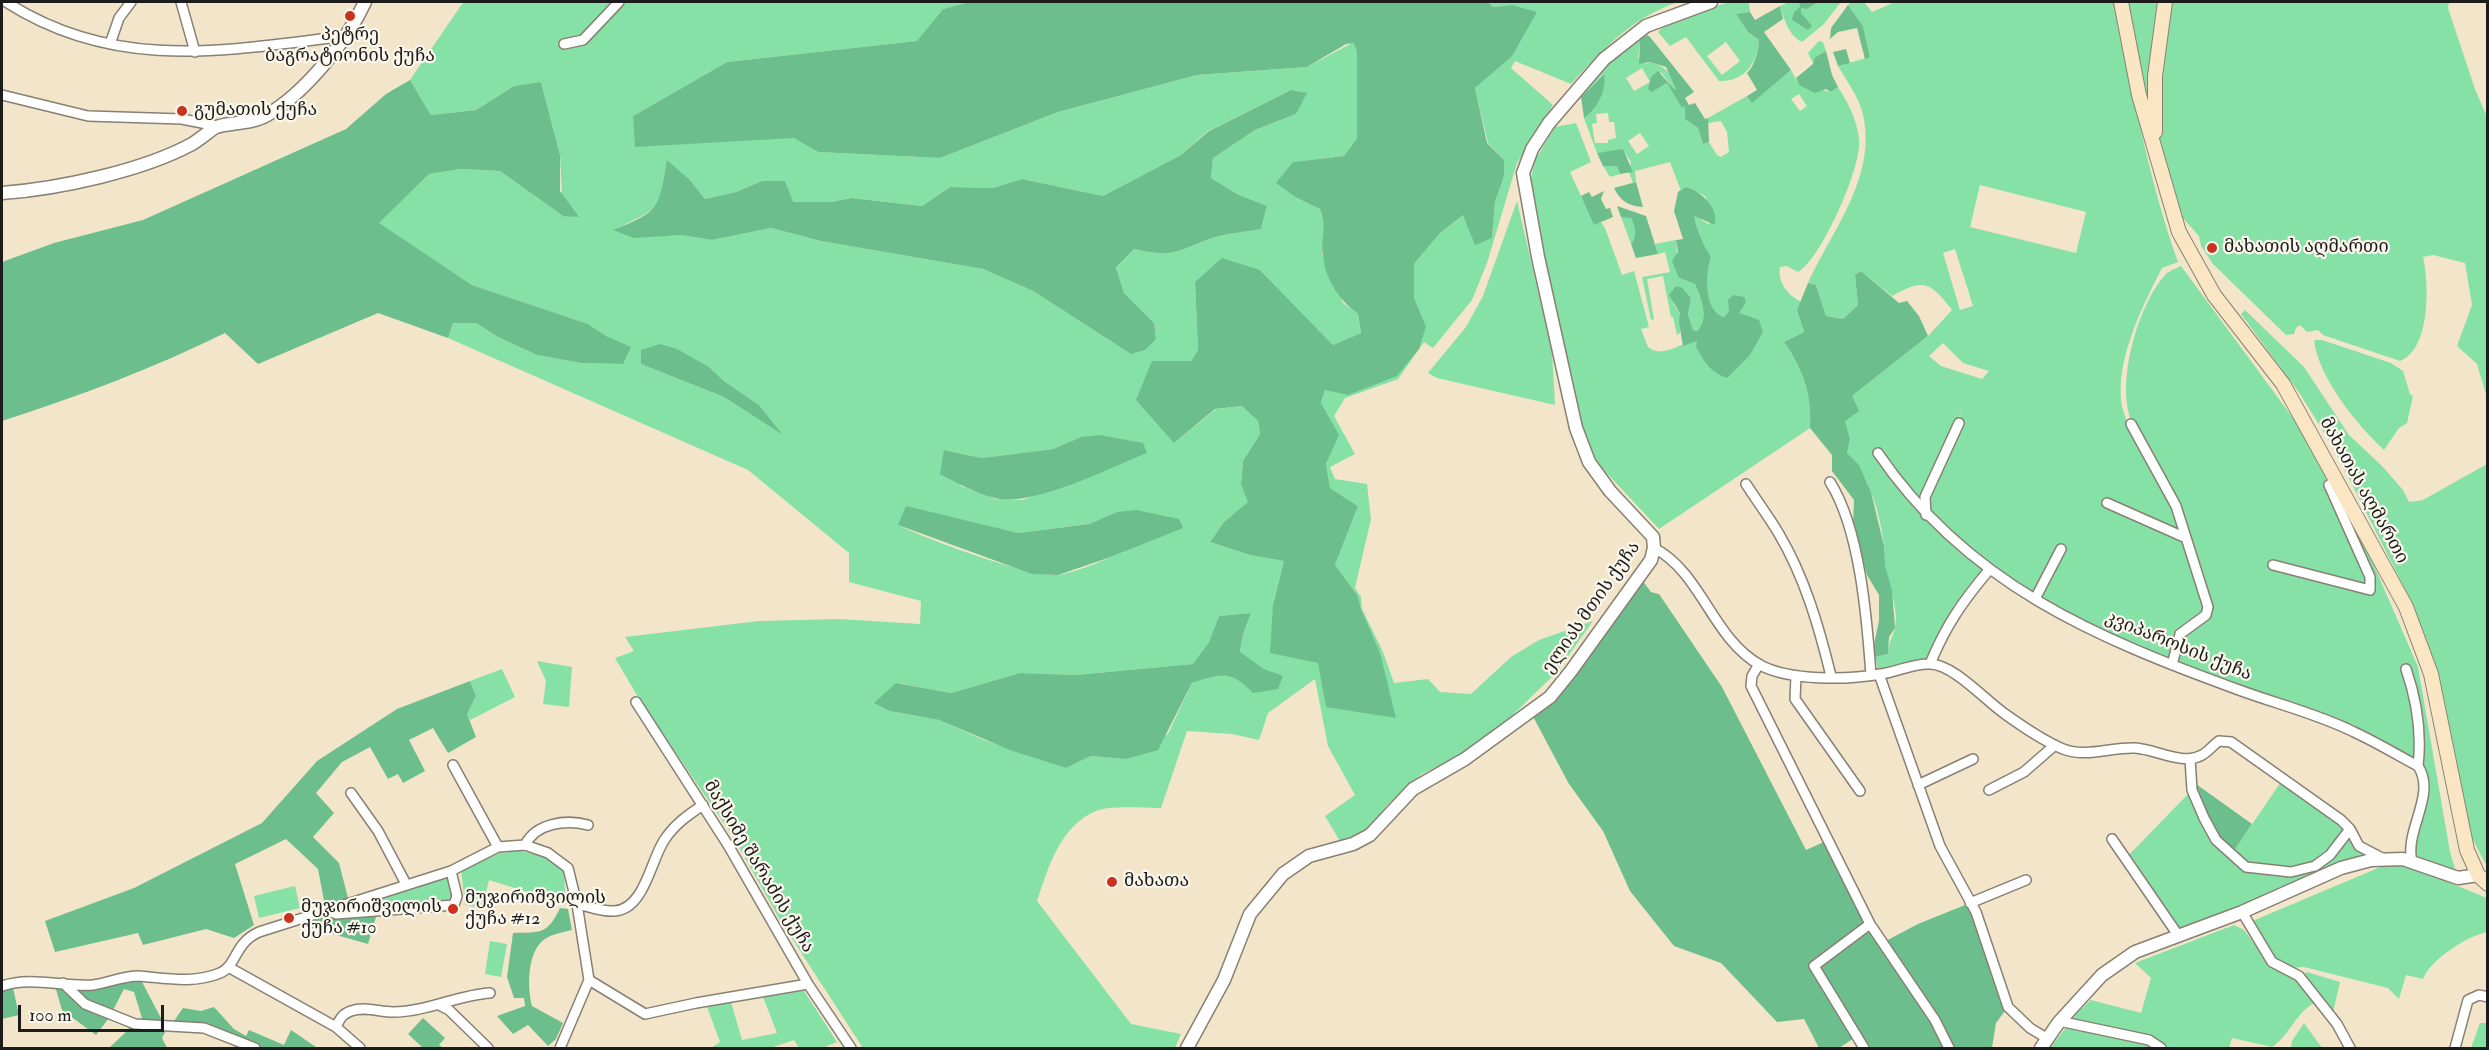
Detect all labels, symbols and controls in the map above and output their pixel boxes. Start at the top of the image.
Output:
marker: პეტრე ბაგრატიონის ქუჩა [343,9,357,23]
place label: პეტრე ბაგრატიონის ქუჩა [265,25,435,68]
place label: გუმათის ქუჩა [194,100,317,122]
marker: გუმათის ქუჩა [175,104,189,118]
place label: მახათის აღმართი [2224,237,2389,259]
marker: მახათის აღმართი [2205,241,2219,255]
street label: მახათას აღმართი [2314,414,2412,568]
street label: ელიას მთის ქუჩა [1538,538,1646,678]
street label: კვიპაროსის ქუჩა [2102,608,2254,686]
street label: მაქსიმე შარაძის ქუჩა [698,777,818,957]
place label: მახათა [1124,871,1189,893]
marker: მახათა [1105,875,1119,889]
place label: მუჯირიშვილის ქუჩა #12 [465,888,606,930]
place label: მუჯირიშვილის ქუჩა #10 [301,897,442,940]
marker: მუჯირიშვილის ქუჩა #12 [446,902,460,916]
marker: მუჯირიშვილის ქუჩა #10 [282,911,296,925]
scale bar [21,993,166,1031]
text: 100 m [29,1004,72,1027]

